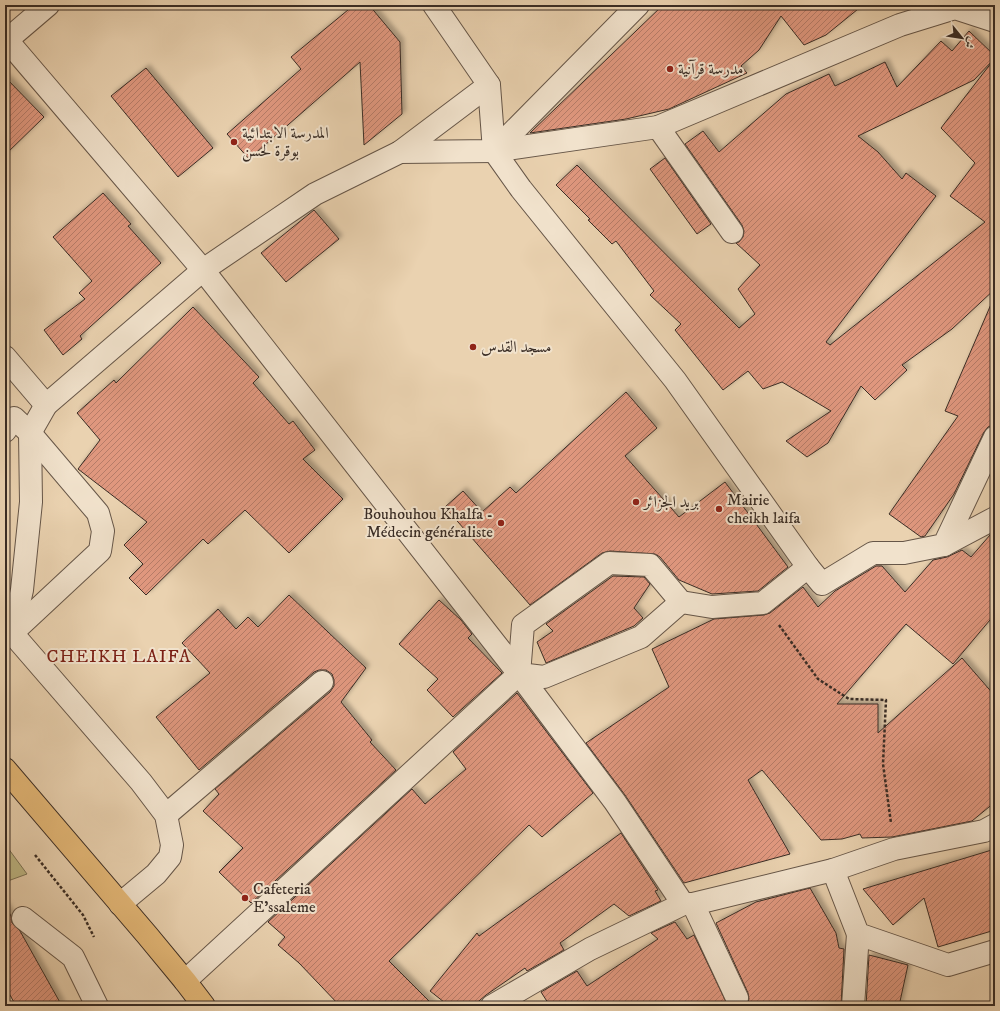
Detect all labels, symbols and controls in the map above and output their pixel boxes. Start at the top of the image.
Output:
north arrow [942,18,982,58]
text: ش [961,34,979,51]
place label: مدرسة قرآنية [678,59,744,79]
marker: مدرسة قرآنية [665,64,675,74]
place label: المدرسة الابتدائية بوقرة لحسن [242,123,329,162]
marker: المدرسة الابتدائية بوقرة لحسن [229,137,239,147]
place label: مسجد القدس [481,337,552,357]
marker: مسجد القدس [468,342,478,352]
place label: Mairie cheikh laifa [727,490,801,528]
place label: بريد الجزائر [642,492,699,512]
marker: بريد الجزائر [631,497,641,507]
place label: Bouhouhou Khalfa - Médecin généraliste [363,504,493,542]
marker: Mairie cheikh laifa [714,504,724,514]
marker: Bouhouhou Khalfa - Médecin généraliste [496,518,506,528]
district label: CHEIKH LAIFA [46,646,192,668]
place label: Cafeteria E'ssaleme [253,879,316,917]
marker: Cafeteria E'ssaleme [240,893,250,903]

